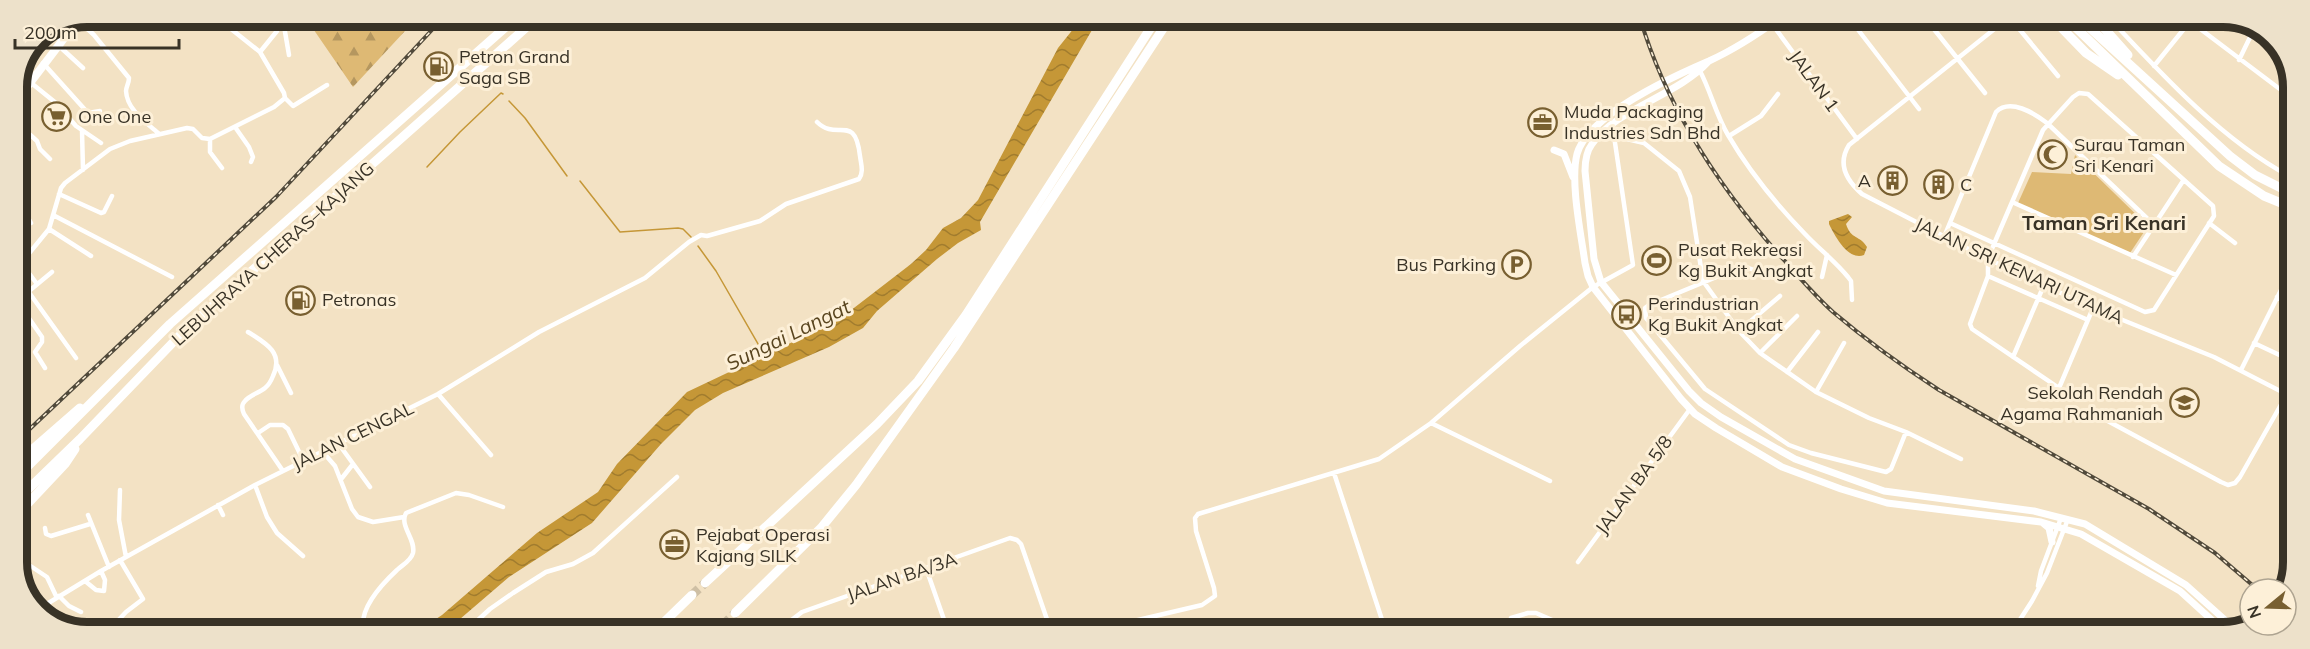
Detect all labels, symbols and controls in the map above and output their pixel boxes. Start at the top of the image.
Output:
scale bar [15,12,178,50]
text: 200 m [24,21,77,44]
place label: Petron Grand Saga SB [459,45,570,89]
street label: JALAN 1 [1784,45,1845,116]
fuel station icon: Petron Grand Saga SB [422,51,454,83]
place label: Muda Packaging Industries Sdn Bhd [1564,100,1721,144]
supermarket icon: One One [41,101,73,133]
place label: One One [78,105,151,128]
office icon: Muda Packaging Industries Sdn Bhd [1527,106,1559,138]
place label: Surau Taman Sri Kenari [2074,133,2185,177]
mosque icon: Surau Taman Sri Kenari [2037,139,2069,171]
street label: LEBUHRAYA CHERAS–KAJANG [167,157,379,351]
building icon: A [1876,165,1908,197]
place label: A [1858,169,1871,192]
building icon: C [1923,169,1955,201]
place label: C [1960,173,1972,196]
district label: Taman Sri Kenari [2022,210,2186,235]
street label: JALAN SRI KENARI UTAMA [1911,212,2127,329]
place label: Pusat Rekreasi Kg Bukit Angkat [1678,238,1813,282]
sports icon: Pusat Rekreasi Kg Bukit Angkat [1641,244,1673,276]
parking icon: Bus Parking [1501,249,1533,281]
place label: Bus Parking [1396,253,1496,276]
fuel station icon: Petronas [285,284,317,316]
place label: Petronas [322,288,396,311]
place label: Perindustrian Kg Bukit Angkat [1648,292,1783,336]
water label: Sungai Langat [721,293,855,375]
bus stop icon: Perindustrian Kg Bukit Angkat [1611,298,1643,330]
place label: Sekolah Rendah Agama Rahmaniah [2000,381,2163,425]
school or university icon: Sekolah Rendah Agama Rahmaniah [2168,387,2200,419]
street label: JALAN CENGAL [288,396,418,475]
street label: JALAN BA 5/8 [1590,431,1677,539]
place label: Pejabat Operasi Kajang SILK [696,523,830,567]
office icon: Pejabat Operasi Kajang SILK [659,529,691,561]
street label: JALAN BA/3A [844,547,960,606]
north arrow [2238,577,2298,637]
text: N [2242,603,2265,621]

